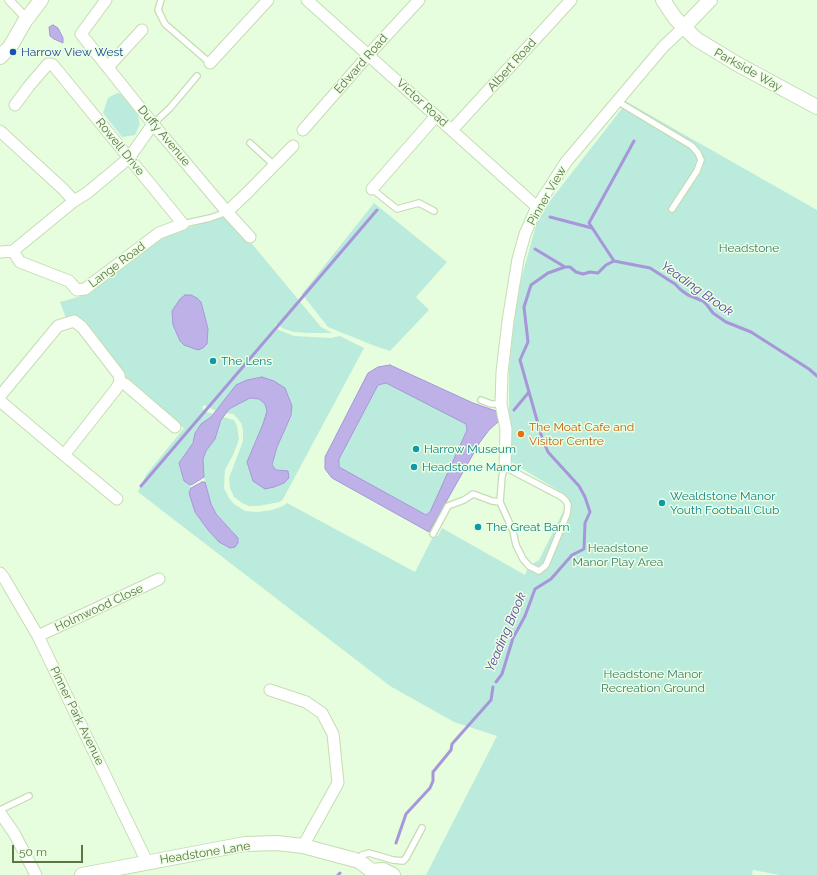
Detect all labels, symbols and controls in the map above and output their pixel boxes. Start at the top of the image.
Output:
street label: Edward Road [331,31,391,97]
street label: Albert Road [485,36,539,94]
place label: Harrow View West [21,45,123,59]
street label: Parkside Way [712,45,784,95]
marker: Harrow View West [8,47,18,57]
street label: Victor Road [393,76,451,130]
street label: Duffy Avenue [135,103,193,169]
street label: Rowell Drive [93,116,147,178]
street label: Pinner View [524,164,570,228]
street label: Lange Road [86,239,148,291]
park label: Headstone [719,241,779,255]
water label: Yeading Brook [658,258,736,320]
place label: The Lens [221,354,272,368]
marker: The Lens [208,356,218,366]
place label: The Moat Cafe and Visitor Centre [529,420,634,448]
marker: The Moat Cafe and Visitor Centre [516,429,526,439]
place label: Harrow Museum [424,442,516,456]
marker: Harrow Museum [411,444,421,454]
place label: Headstone Manor [422,460,521,474]
marker: Headstone Manor [409,462,419,472]
place label: Wealdstone Manor Youth Football Club [670,489,780,517]
marker: Wealdstone Manor Youth Football Club [657,498,667,508]
place label: The Great Barn [486,520,569,534]
marker: The Great Barn [473,522,483,532]
park label: Headstone Manor Play Area [573,541,663,569]
street label: Holmwood Close [53,581,145,635]
water label: Yeading Brook [482,590,530,674]
street label: Pinner Park Avenue [47,664,107,768]
park label: Headstone Manor Recreation Ground [601,667,705,695]
scale bar [14,837,85,863]
street label: Headstone Lane [159,839,251,867]
text: 50 m [19,845,47,859]

